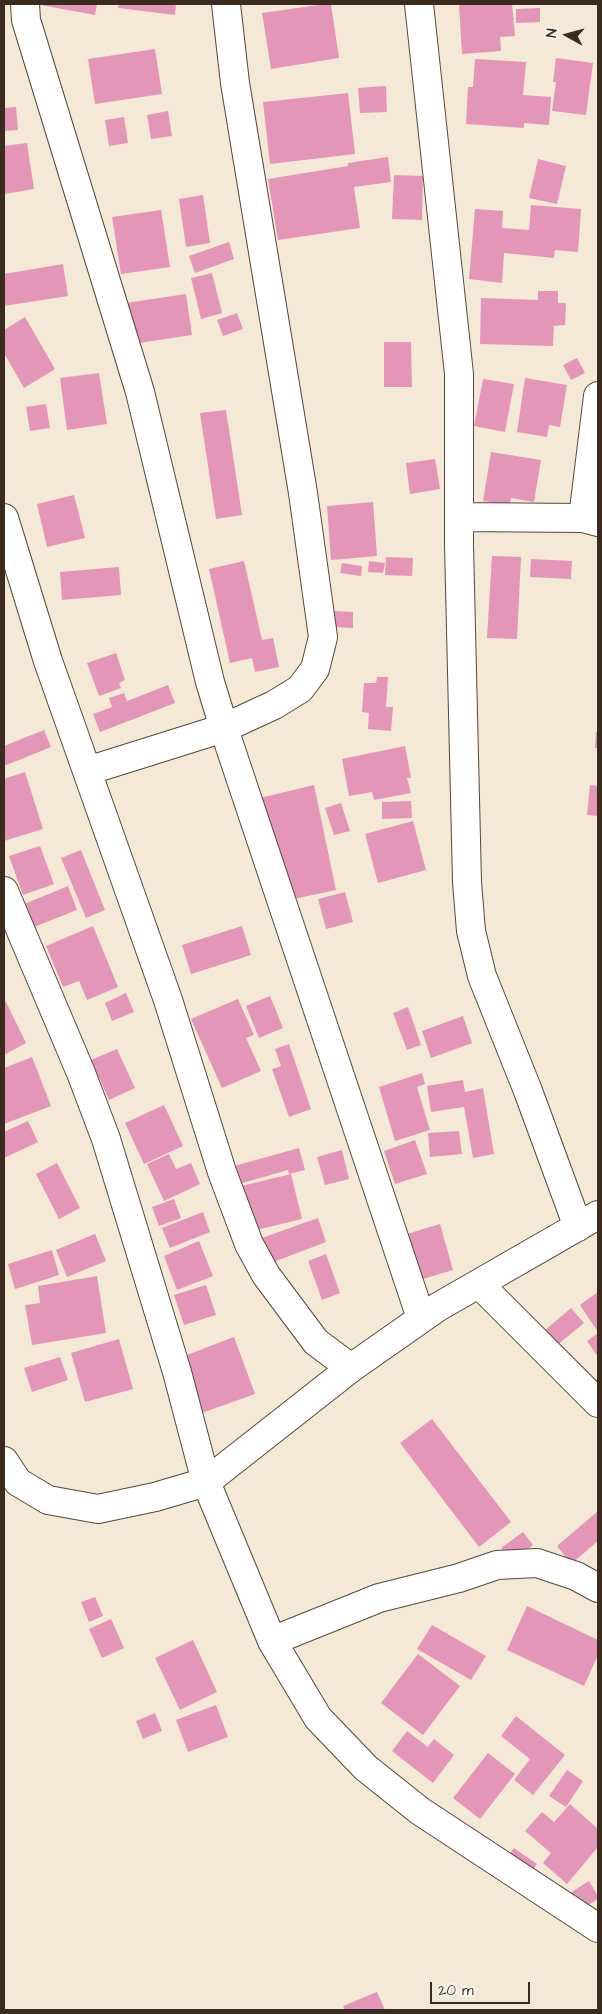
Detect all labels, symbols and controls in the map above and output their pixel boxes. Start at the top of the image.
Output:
north arrow [542,10,592,60]
text: N [542,28,563,39]
scale bar [432,1972,532,2004]
text: 20 m [438,1980,474,2001]

